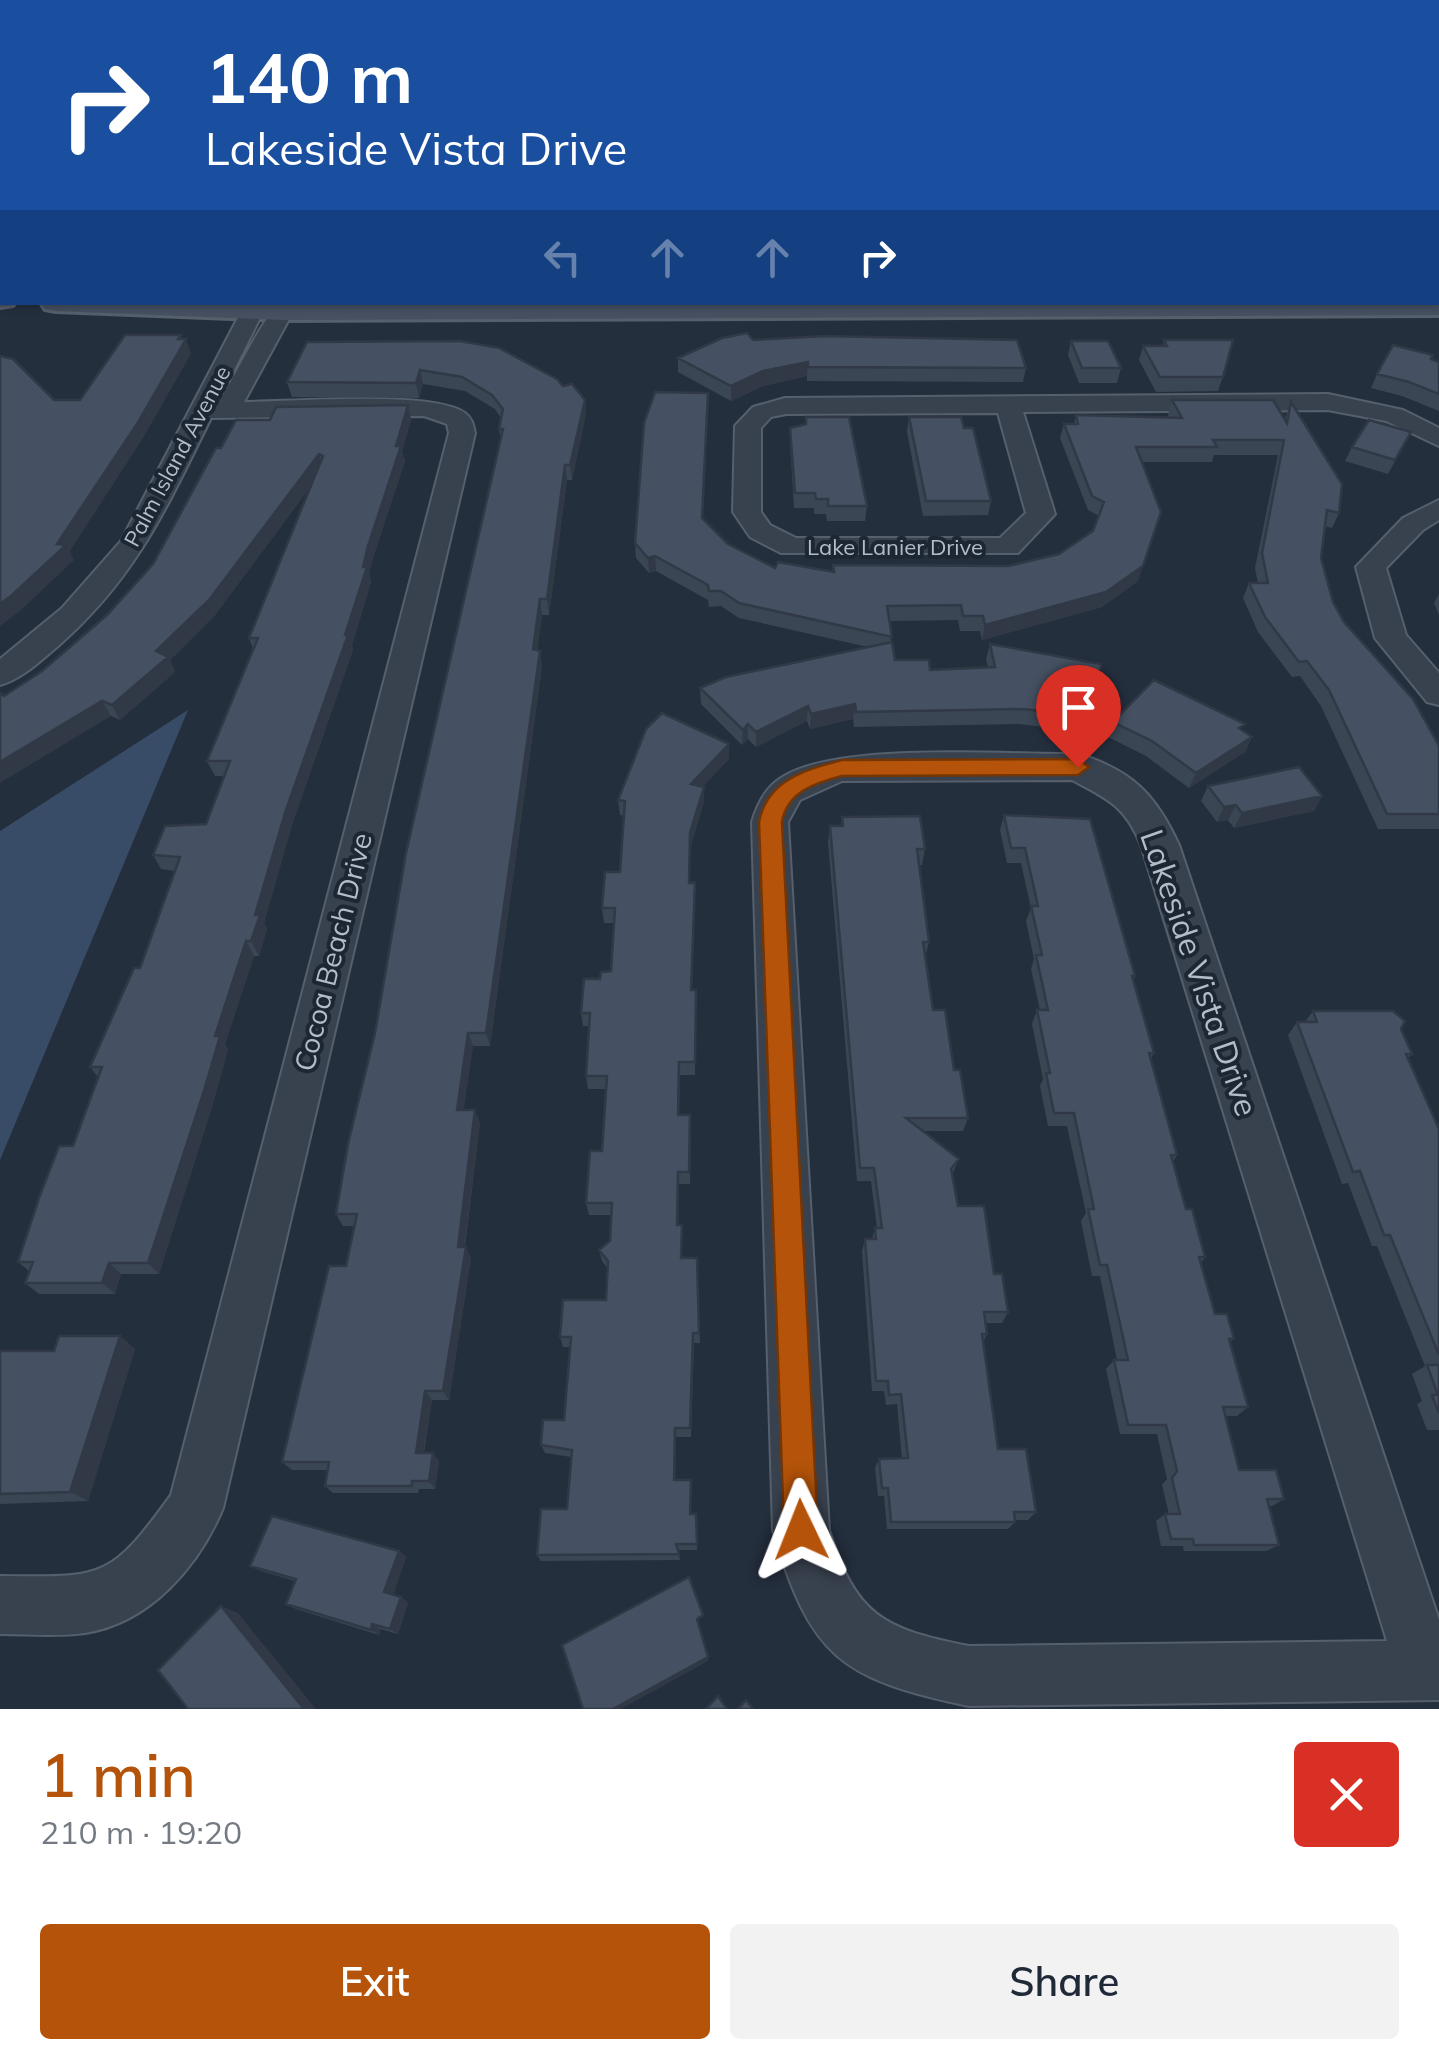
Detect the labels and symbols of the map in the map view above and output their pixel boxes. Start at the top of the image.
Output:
street label: Palm Island Avenue [118,361,236,551]
street label: Lake Lanier Drive [807,533,983,561]
pin [1036,665,1121,768]
street label: Lakeside Vista Drive [1132,824,1268,1121]
street label: Cocoa Beach Drive [286,829,379,1075]
position arrow [749,1478,853,1582]

